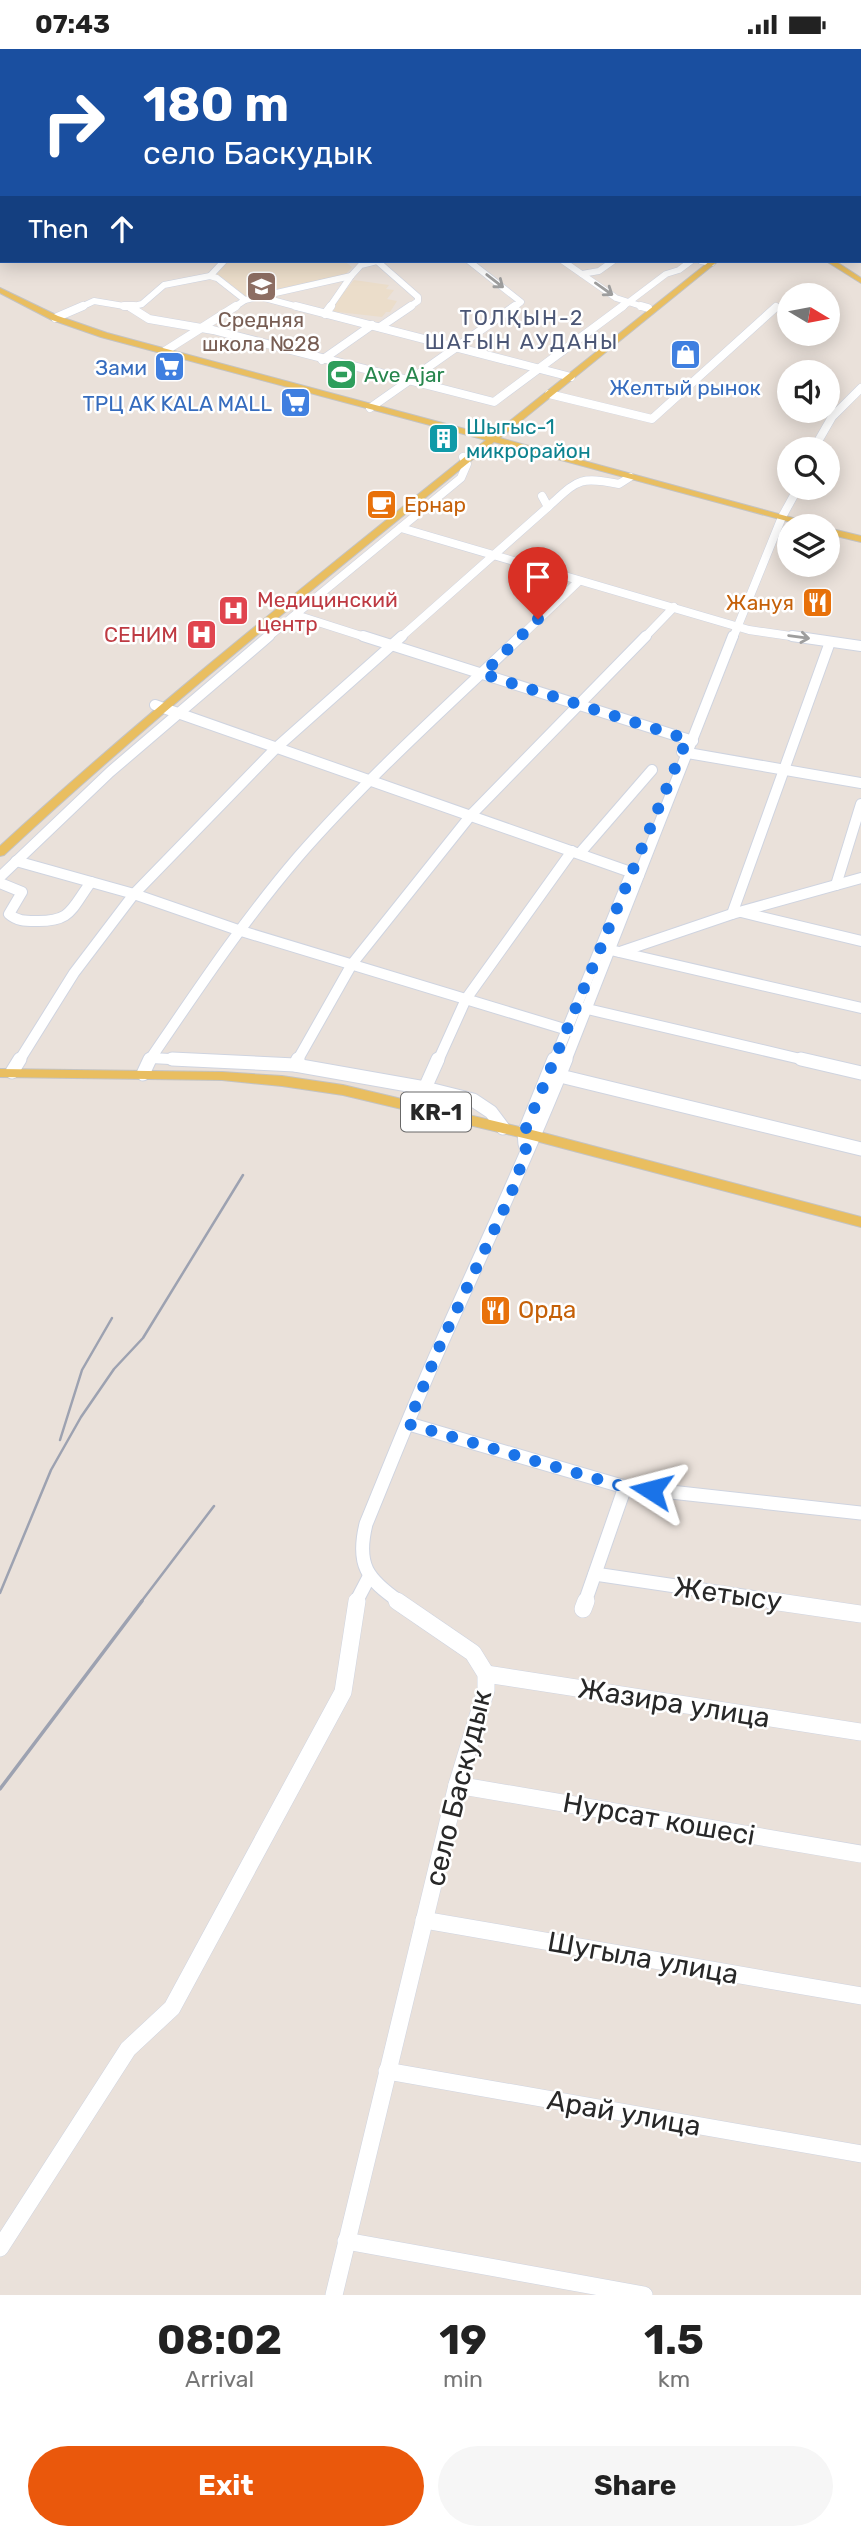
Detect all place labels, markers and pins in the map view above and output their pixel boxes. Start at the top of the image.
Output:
school or university icon: Средняя школа №28 [244,270,278,304]
place label: Средняя школа №28 [202,307,320,356]
shop icon: Желтый рынок [668,338,702,372]
supermarket icon: Зами [153,350,187,384]
place label: Зами [95,355,147,380]
sports icon: Ave Ajar [324,357,358,391]
place label: Ave Ajar [364,362,445,387]
place label: Желтый рынок [609,375,761,400]
supermarket icon: ТРЦ AK KALA MALL [278,386,312,420]
place label: ТРЦ AK KALA MALL [83,391,272,416]
place label: Шыгыс-1 микрорайон [466,414,591,463]
building icon: Шыгыс-1 микрорайон [426,421,460,455]
cafe icon: Ернар [364,487,398,521]
place label: Ернар [404,492,466,517]
pin [508,547,568,619]
restaurant icon: Жануя [800,585,834,619]
place label: Медицинский центр [257,587,398,636]
place label: Жануя [726,590,794,615]
hospital icon: Медицинский центр [217,594,251,628]
hospital icon: СЕНИМ [184,617,218,651]
place label: СЕНИМ [104,622,178,647]
restaurant icon: Орда [478,1293,512,1327]
place label: Орда [518,1296,576,1324]

